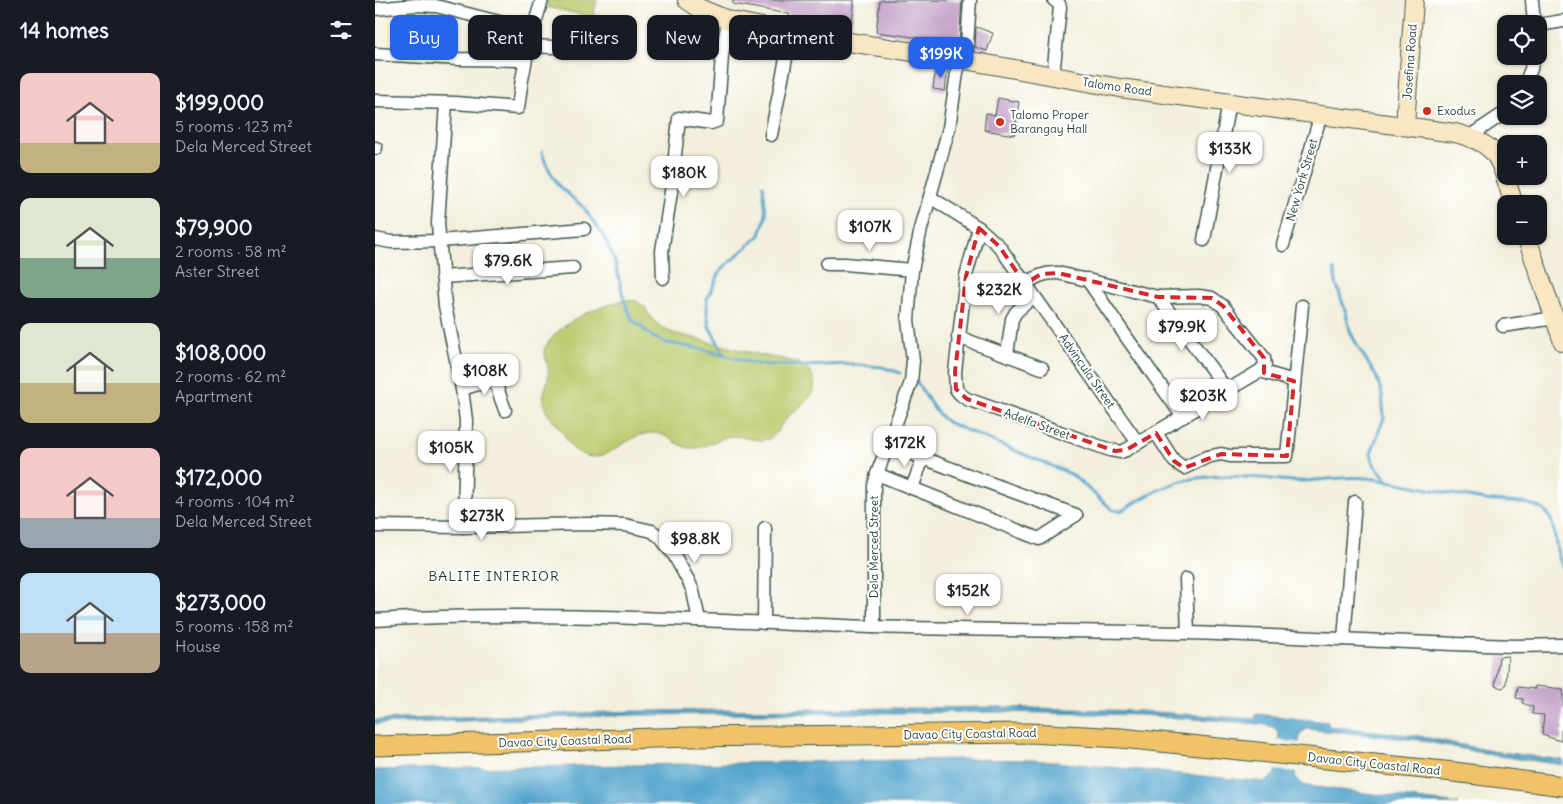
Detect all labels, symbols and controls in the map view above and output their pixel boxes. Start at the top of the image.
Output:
chip: Buy [390,15,458,60]
chip: Rent [468,15,542,60]
chip: Filters [552,15,637,60]
chip: New [647,15,719,60]
chip: Apartment [729,15,852,60]
map controls [1497,15,1547,245]
button: locate [1497,15,1547,65]
icon: filters [327,16,355,44]
text: 14 homes [20,17,109,44]
street label: Josefina Road [1399,23,1420,100]
pin: $199K [906,36,976,79]
text: $199K [919,43,963,63]
street label: Talomo Road [1081,74,1153,99]
button: layers [1497,75,1547,125]
text: $199,000 [175,89,264,116]
icon: home [60,93,120,153]
place label: Exodus [1437,103,1476,118]
marker: Exodus [1421,105,1433,117]
place label: Talomo Proper Barangay Hall [1010,107,1089,136]
text: 5 rooms · 123 m² [175,116,293,136]
marker: Talomo Proper Barangay Hall [994,116,1006,128]
pin: $133K [1195,132,1265,174]
button: + [1497,135,1547,185]
text: Dela Merced Street [175,136,312,156]
street label: New York Street [1283,137,1321,223]
text: $133K [1208,138,1252,158]
pin: $180K [649,156,719,198]
text: $180K [662,162,706,182]
button: − [1497,195,1547,245]
pin: $107K [835,210,905,252]
text: $79,900 [175,214,253,241]
text: $107K [849,216,891,236]
icon: home [60,218,120,278]
text: 2 rooms · 58 m² [175,241,287,261]
pin: $79.6K [467,244,549,286]
text: $79.6K [484,250,532,270]
text: Aster Street [175,261,259,281]
pin: $232K [964,272,1034,315]
text: $232K [976,279,1022,299]
pin: $79.9K [1141,310,1223,352]
text: $79.9K [1158,316,1206,336]
street label: Advincula Street [1056,330,1119,411]
text: $108,000 [175,339,266,366]
icon: home [60,343,120,403]
pin: $108K [450,354,520,396]
text: $108K [463,360,507,380]
text: 2 rooms · 62 m² [175,366,286,386]
pin: $203K [1168,378,1238,421]
text: $203K [1179,385,1227,405]
text: Apartment [175,386,253,406]
street label: Adelfa Street [1002,405,1072,442]
pin: $172K [870,426,940,468]
pin: $105K [416,430,486,473]
text: $172K [884,432,926,452]
text: $105K [429,437,473,457]
text: $172,000 [175,464,262,491]
icon: home [60,468,120,528]
text: 4 rooms · 104 m² [175,491,295,511]
street label: Dela Merced Street [866,496,881,598]
pin: $273K [447,498,517,541]
text: $273K [460,505,504,525]
text: Dela Merced Street [175,511,312,531]
pin: $98.8K [654,522,736,564]
text: $98.8K [670,528,720,548]
district label: BALITE INTERIOR [428,567,560,585]
pin: $152K [933,574,1003,616]
text: $152K [947,580,989,600]
text: $273,000 [175,589,266,616]
icon: home [60,593,120,653]
text: 5 rooms · 158 m² [175,616,293,636]
text: House [175,636,221,656]
street label: Davao City Coastal Road [903,725,1037,742]
street label: Davao City Coastal Road [498,731,632,750]
street label: Davao City Coastal Road [1307,749,1441,778]

